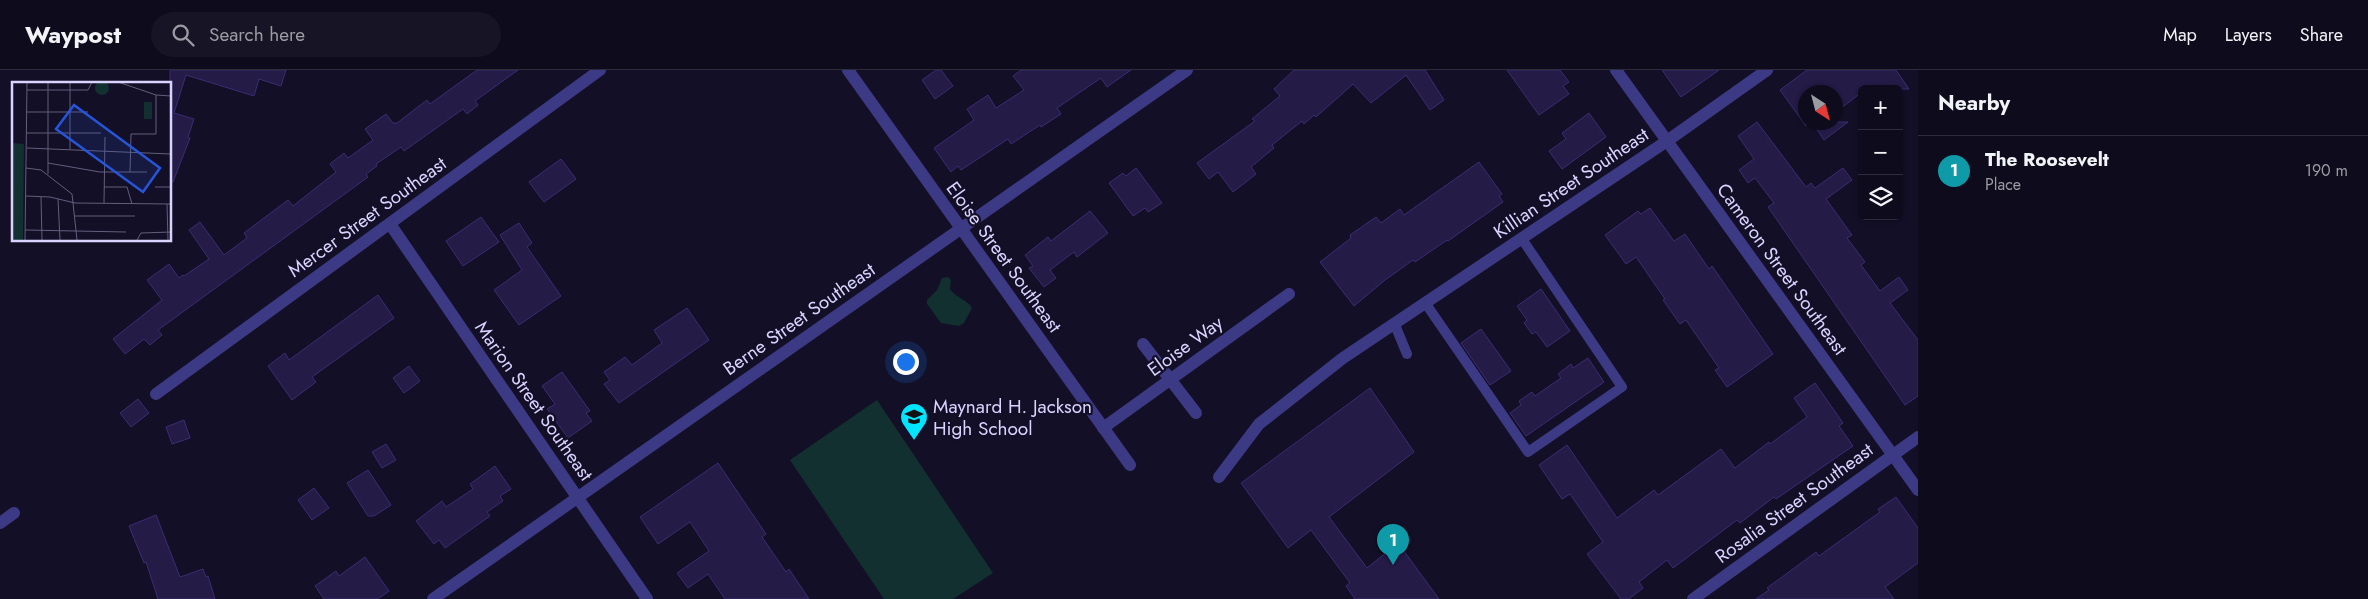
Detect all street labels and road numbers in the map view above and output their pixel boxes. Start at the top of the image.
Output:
street label: Killian Street Southeast [1488,121,1654,245]
street label: Mercer Street Southeast [282,150,452,284]
street label: Eloise Street Southeast [940,176,1068,338]
street label: Cameron Street Southeast [1710,178,1854,361]
street label: Berne Street Southeast [718,256,881,382]
street label: Eloise Way [1142,309,1229,383]
street label: Marion Street Southeast [469,316,600,487]
street label: Rosalia Street Southeast [1709,436,1879,570]

